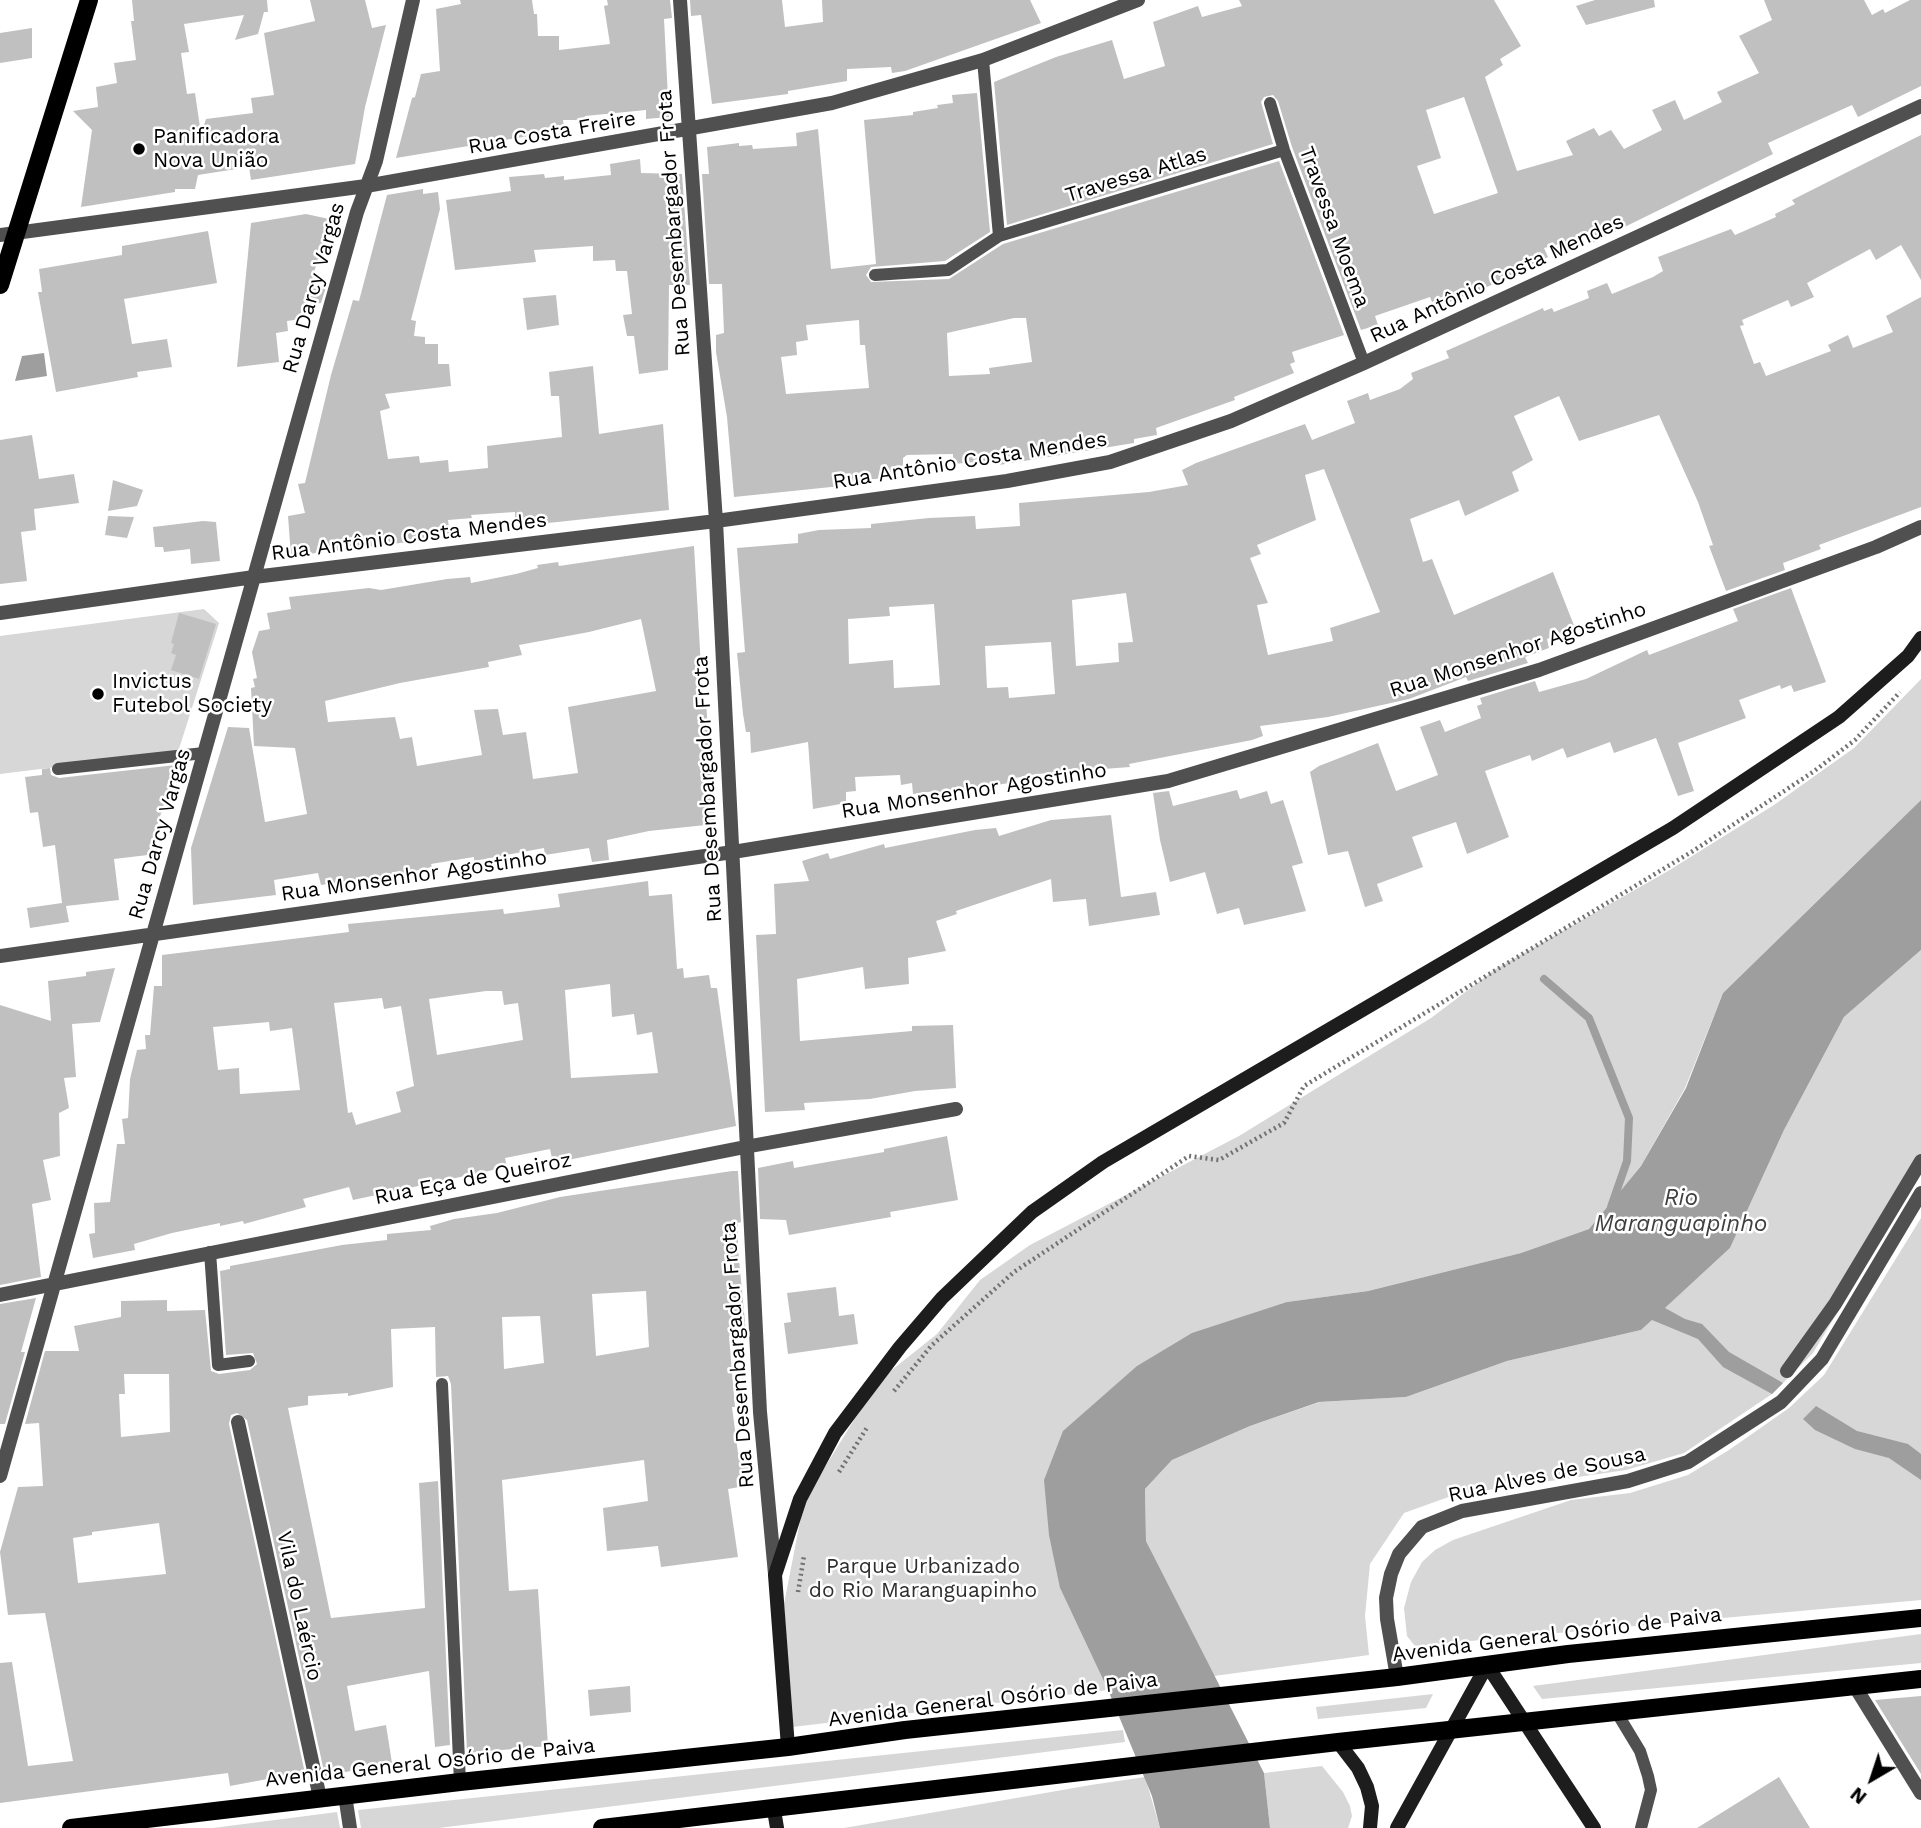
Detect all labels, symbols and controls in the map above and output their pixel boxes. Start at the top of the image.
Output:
street label: Rua Desembargador Frota [652,89,696,357]
street label: Rua Costa Freire [466,106,638,160]
place label: Panificadora Nova União [153,124,280,174]
marker: Panificadora Nova União [131,141,147,157]
street label: Travessa Atlas [1062,142,1210,208]
street label: Travessa Moema [1293,143,1375,311]
street label: Rua Darcy Vargas [278,200,350,376]
street label: Rua Antônio Costa Mendes [1366,209,1628,349]
street label: Rua Antônio Costa Mendes [831,427,1109,495]
street label: Rua Antônio Costa Mendes [270,508,548,566]
street label: Rua Monsenhor Agostinho [1387,597,1649,703]
street label: Rua Desembargador Frota [688,655,728,923]
place label: Invictus Futebol Society [112,669,272,719]
marker: Invictus Futebol Society [90,686,106,702]
street label: Rua Darcy Vargas [124,746,196,922]
street label: Rua Monsenhor Agostinho [840,758,1108,824]
street label: Rua Monsenhor Agostinho [279,845,549,907]
street label: Rua Eça de Queiroz [372,1148,574,1210]
water label: Rio Maranguapinho [1594,1184,1768,1238]
street label: Rua Desembargador Frota [716,1221,760,1489]
street label: Rua Alves de Sousa [1446,1442,1648,1508]
street label: Vila do Laércio [271,1529,327,1683]
park label: Parque Urbanizado do Rio Maranguapinho [809,1554,1037,1604]
street label: Avenida General Osório de Paiva [1391,1602,1723,1668]
street label: Avenida General Osório de Paiva [827,1667,1159,1733]
street label: Avenida General Osório de Paiva [264,1733,596,1793]
north arrow [1837,1744,1907,1814]
text: N [1846,1782,1871,1809]

